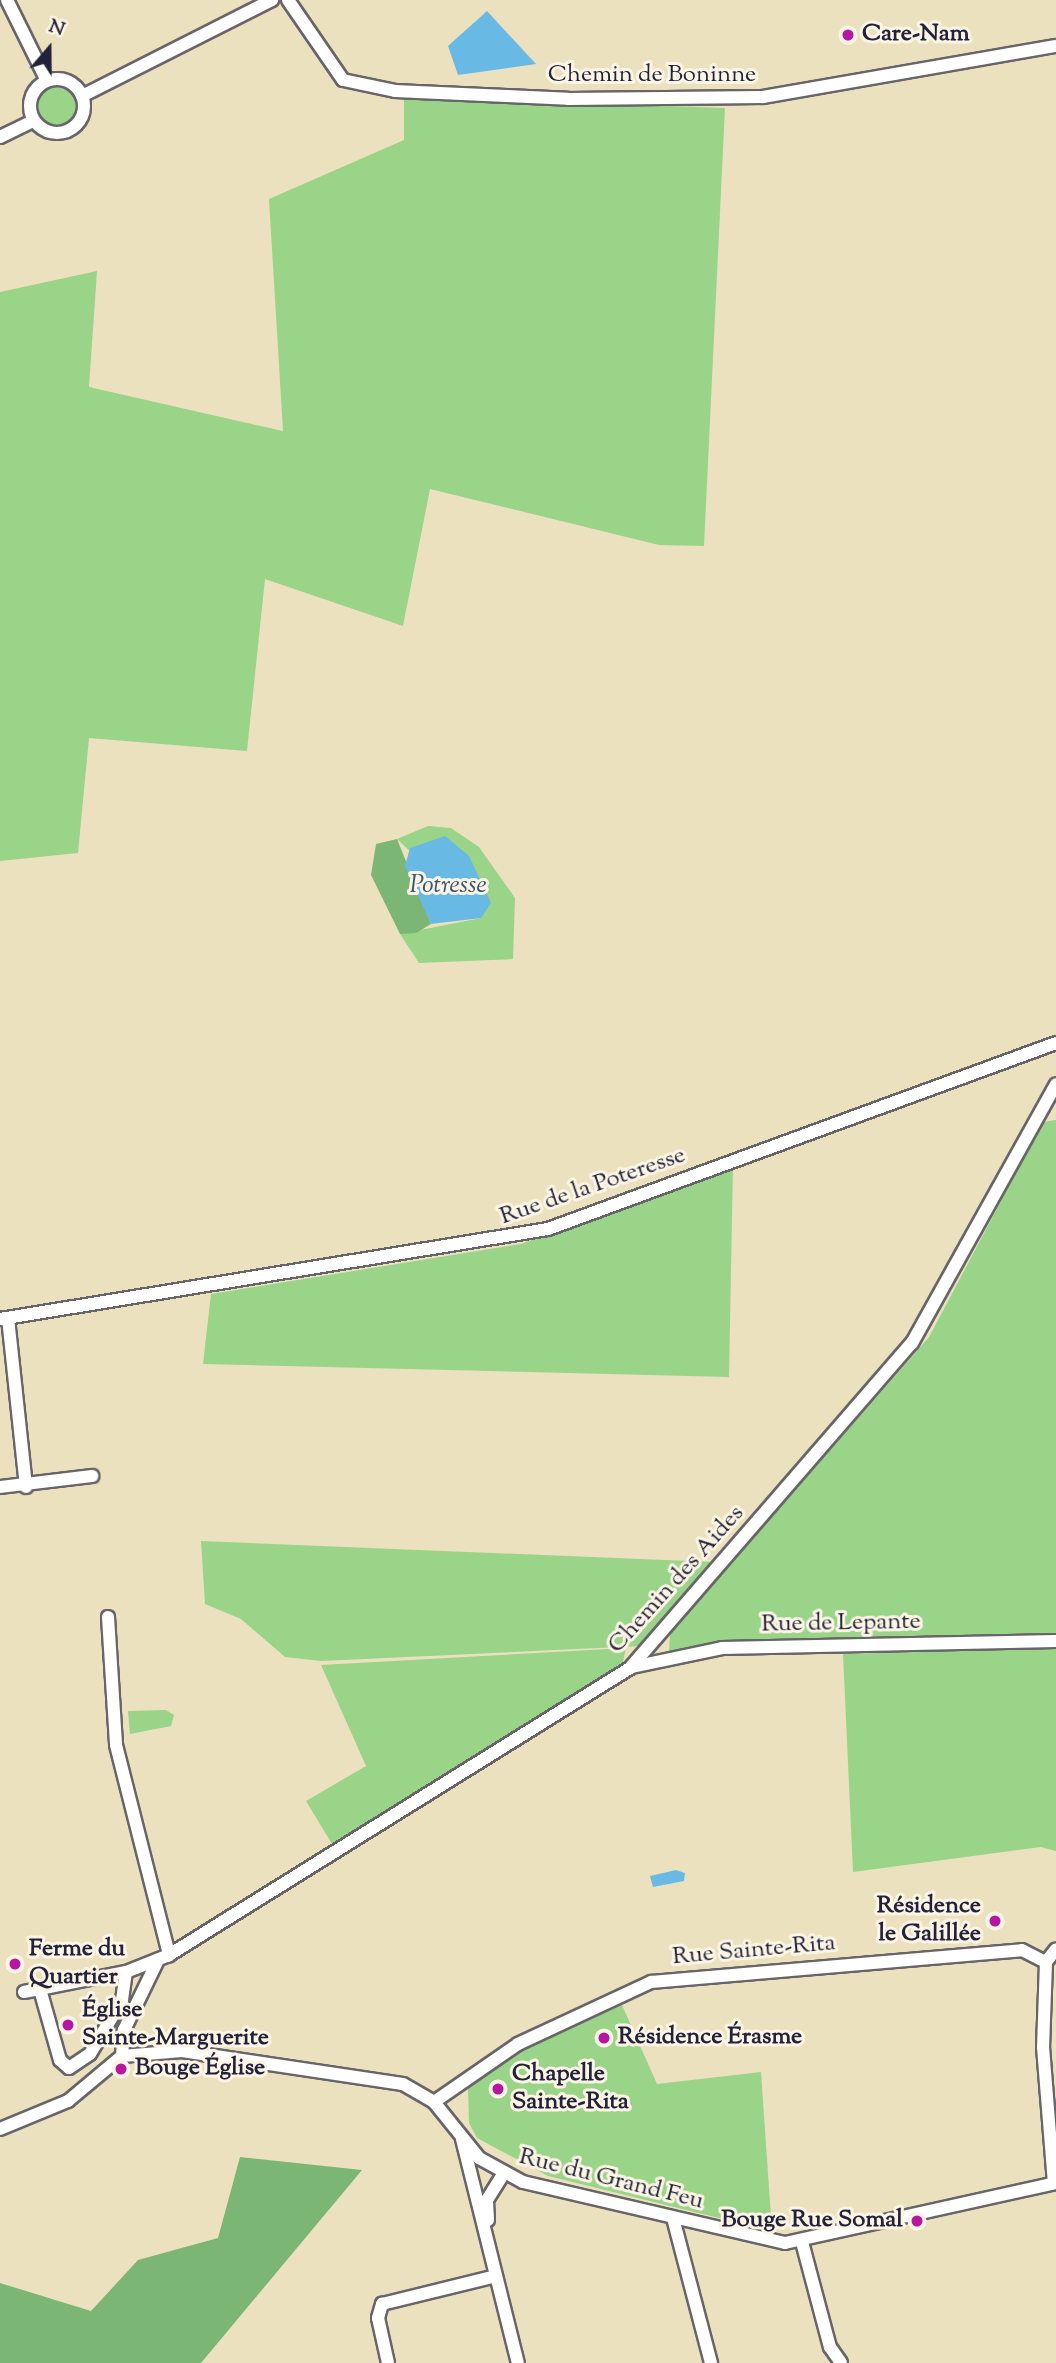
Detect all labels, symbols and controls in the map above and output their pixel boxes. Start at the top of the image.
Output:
north arrow [14,14,84,84]
text: N [45,14,68,44]
place label: Care-Nam [862,21,970,49]
marker: Care-Nam [840,27,856,43]
street label: Chemin de Boninne [548,62,756,90]
water label: Potresse [409,870,487,902]
street label: Rue de la Poteresse [496,1142,690,1232]
street label: Chemin des Aides [603,1500,751,1660]
street label: Rue de Lepante [761,1608,921,1640]
place label: Résidence le Galillée [877,1893,981,1949]
marker: Résidence le Galillée [987,1913,1003,1929]
street label: Rue Sainte-Rita [671,1930,837,1972]
place label: Ferme du Quartier [29,1936,125,1992]
marker: Ferme du Quartier [7,1956,23,1972]
place label: Église Sainte-Marguerite [82,1997,269,2053]
marker: Église Sainte-Marguerite [60,2017,76,2033]
place label: Résidence Érasme [618,2024,802,2052]
marker: Résidence Érasme [596,2030,612,2046]
place label: Bouge Église [135,2055,265,2083]
marker: Bouge Église [113,2061,129,2077]
place label: Chapelle Sainte-Rita [512,2061,629,2117]
marker: Chapelle Sainte-Rita [490,2081,506,2097]
street label: Rue du Grand Feu [516,2143,706,2217]
place label: Bouge Rue Somal [721,2207,903,2235]
marker: Bouge Rue Somal [909,2213,925,2229]

